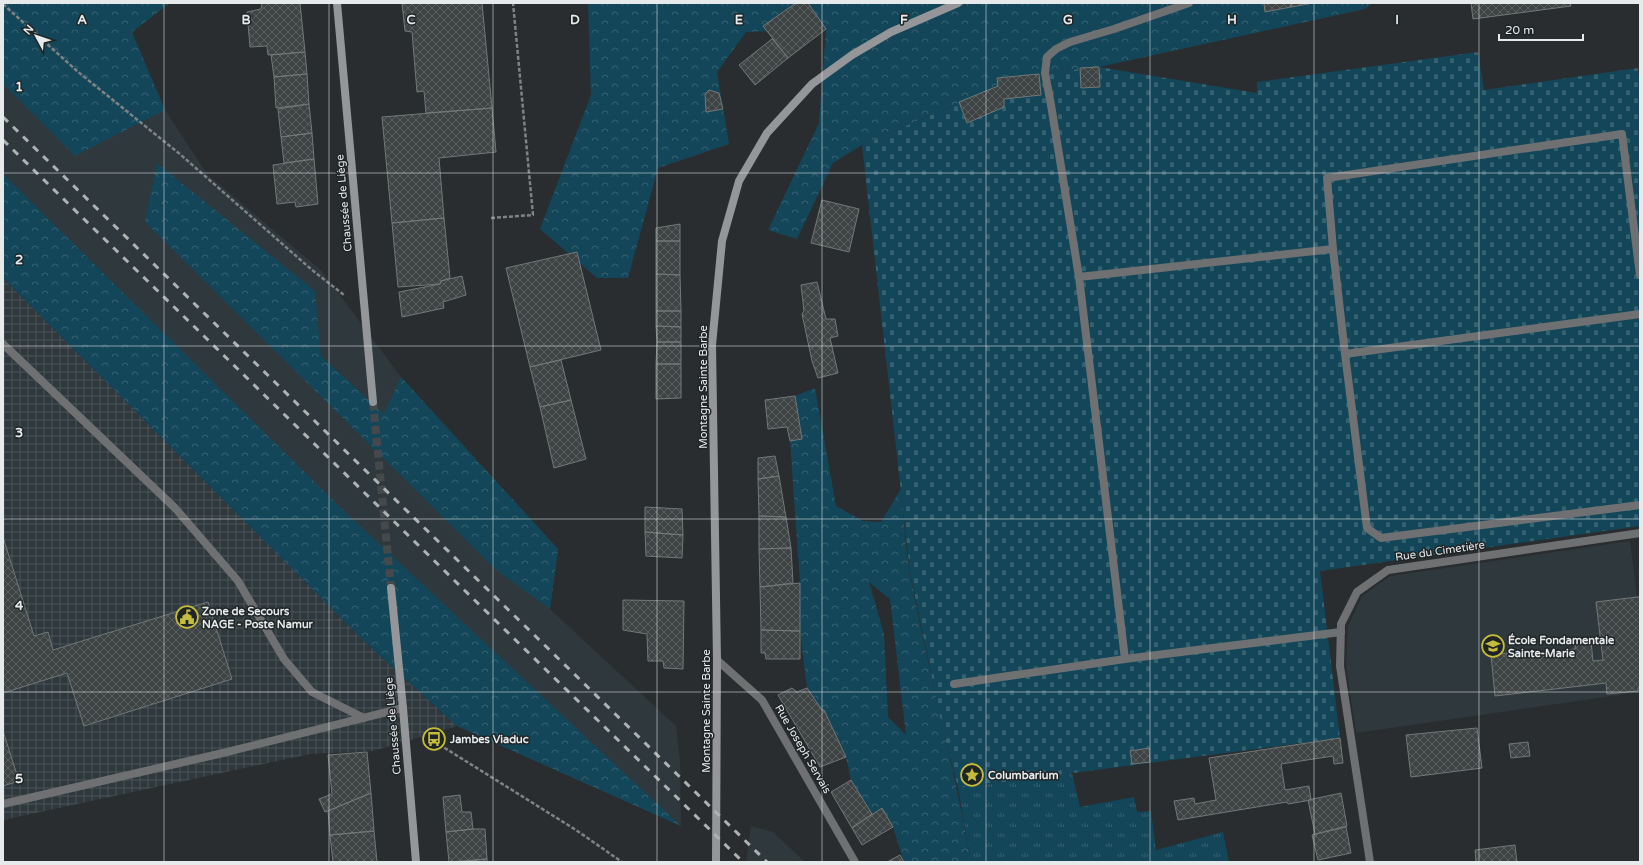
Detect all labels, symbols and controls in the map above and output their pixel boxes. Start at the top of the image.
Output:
text: A [77,12,87,28]
text: B [241,12,251,28]
text: C [406,12,416,28]
text: D [570,12,580,28]
text: E [735,12,743,28]
text: F [900,12,908,28]
text: G [1063,12,1073,28]
text: H [1227,12,1237,28]
text: I [1395,12,1399,28]
north arrow [16,16,56,56]
scale bar [1499,16,1583,42]
text: N [21,22,37,37]
text: 20 m [1505,23,1534,37]
text: 1 [15,79,23,95]
street label: Chaussée de Liège [333,154,355,252]
text: 2 [15,252,23,268]
street label: Montagne Sainte Barbe [697,325,710,449]
text: 3 [15,425,23,441]
street label: Rue du Cimetière [1394,538,1486,564]
text: 4 [15,598,24,614]
public building icon: Zone de Secours NAGE - Poste Namur [174,604,200,630]
place label: Zone de Secours NAGE - Poste Namur [202,605,314,631]
school or university icon: École Fondamentale Sainte-Marie [1480,633,1506,659]
place label: École Fondamentale Sainte-Marie [1508,633,1615,660]
street label: Montagne Sainte Barbe [700,649,713,773]
street label: Chaussée de Liège [382,677,404,775]
street label: Rue Joseph Servais [772,702,834,796]
bus stop icon: Jambes Viaduc [421,726,447,752]
place label: Jambes Viaduc [449,733,529,746]
place icon: Columbarium [959,762,985,788]
place label: Columbarium [988,769,1059,782]
text: 5 [15,771,23,787]

